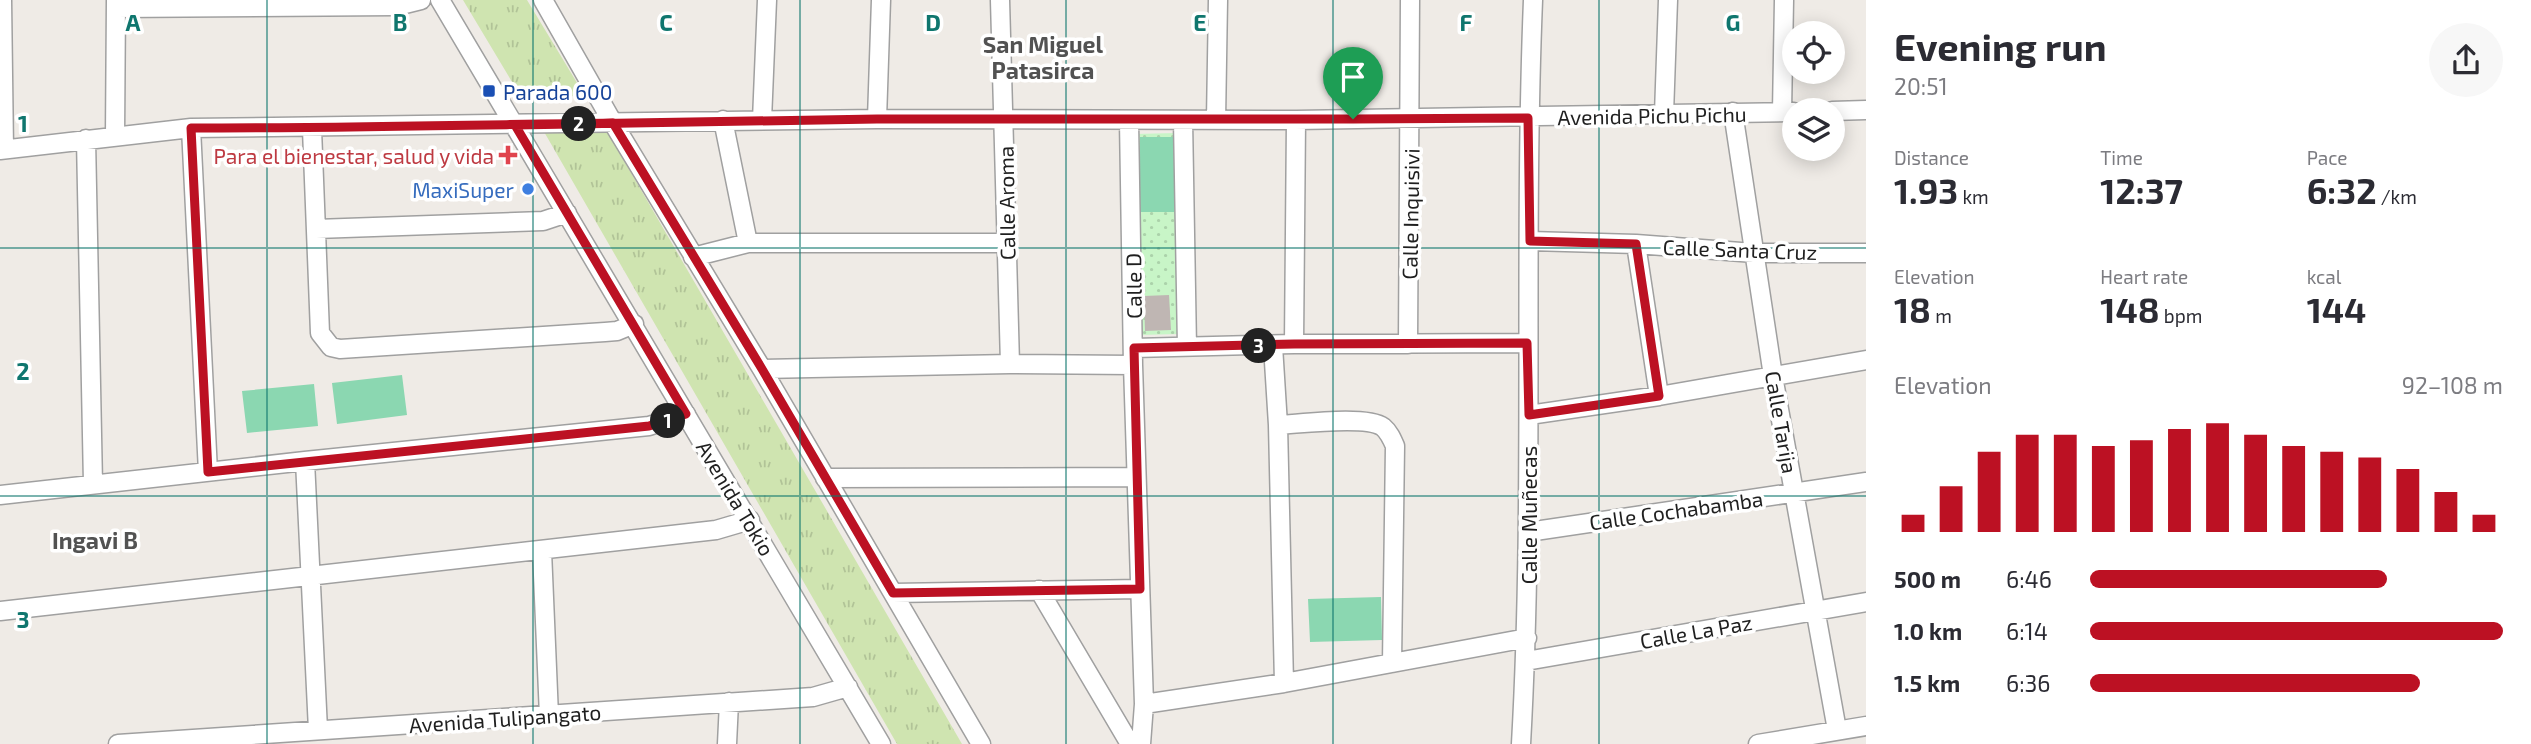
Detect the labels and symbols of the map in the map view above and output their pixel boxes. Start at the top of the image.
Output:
text: A [125,8,141,36]
text: B [393,8,407,36]
text: C [659,8,673,36]
text: D [925,8,941,36]
text: E [1193,8,1207,36]
text: F [1460,8,1473,36]
text: G [1726,8,1740,36]
district label: San Miguel Patasirca [983,30,1104,84]
pin [1323,47,1383,119]
place label: Parada 600 [503,79,612,104]
marker: Parada 600 [481,83,497,99]
street label: Avenida Pichu Pichu [1557,101,1747,129]
pin: 2 [562,106,596,142]
text: 1 [18,109,28,137]
place label: Para el bienestar, salud y vida [214,143,494,168]
street label: Calle Aroma [993,146,1019,260]
marker: Para el bienestar, salud y vida [500,147,516,163]
street label: Calle Inquisivi [1396,148,1424,280]
place label: MaxiSuper [412,177,515,202]
marker: MaxiSuper [520,181,536,197]
street label: Calle Santa Cruz [1662,234,1818,264]
street label: Calle D [1120,253,1146,319]
pin: 3 [1242,328,1276,364]
text: 2 [16,357,30,385]
street label: Calle Tarija [1760,369,1803,475]
pin: 1 [650,404,686,438]
street label: Avenida Tokio [692,436,780,560]
street label: Calle Muñecas [1516,446,1541,584]
street label: Calle Cochabamba [1587,485,1765,535]
district label: Ingavi B [52,526,138,554]
text: 3 [16,605,30,633]
street label: Calle La Paz [1638,609,1754,653]
street label: Avenida Tulipangato [408,699,602,737]

